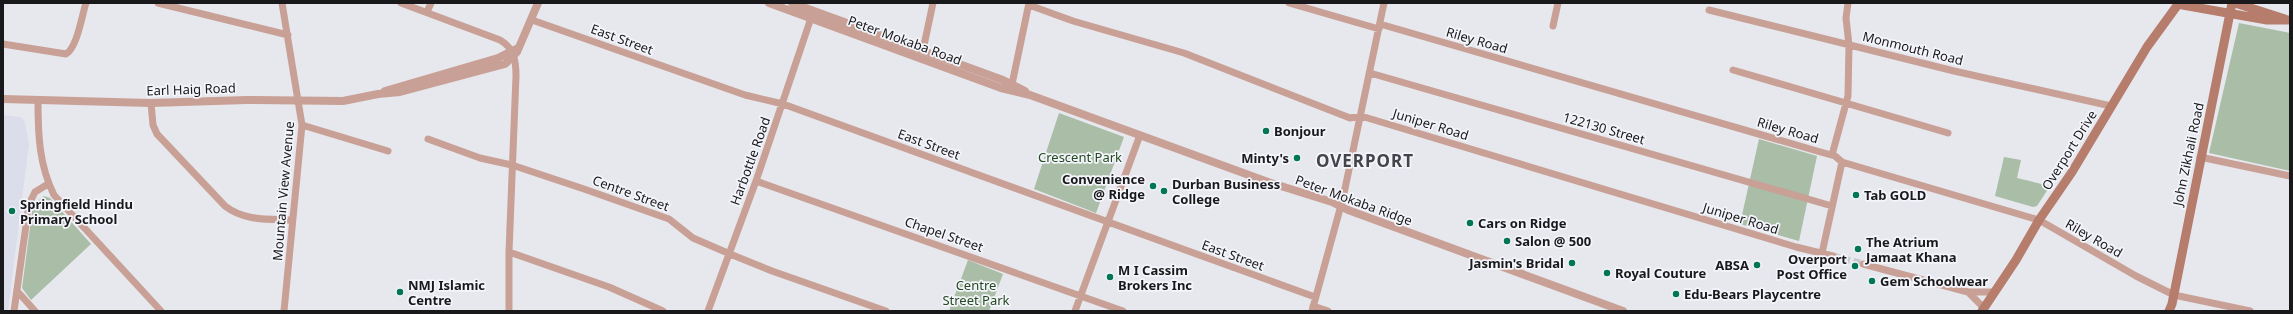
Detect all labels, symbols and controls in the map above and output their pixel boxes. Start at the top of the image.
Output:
street label: Peter Mokaba Road [846,11,964,69]
street label: East Street [588,19,656,59]
street label: Riley Road [1444,23,1510,57]
street label: Monmouth Road [1861,27,1965,69]
street label: Earl Haig Road [146,78,236,100]
street label: John Zikhali Road [2168,101,2208,209]
street label: Juniper Road [1389,103,1471,144]
street label: Overport Drive [2037,107,2101,193]
street label: 122130 Street [1561,108,1647,148]
street label: Riley Road [1755,113,1821,147]
street label: Harbottle Road [726,114,774,208]
street label: Mountain View Avenue [268,121,298,261]
place label: Bonjour [1274,122,1326,140]
street label: East Street [895,124,963,164]
marker: Bonjour [1261,126,1271,136]
park label: Crescent Park [1038,148,1122,166]
place label: Minty's [1241,149,1289,167]
district label: OVERPORT [1316,149,1414,172]
marker: Minty's [1292,153,1302,163]
place label: Convenience @ Ridge [1062,170,1145,203]
street label: Peter Mokaba Ridge [1293,170,1415,230]
street label: Centre Street [590,171,672,215]
place label: Durban Business College [1172,175,1280,208]
marker: Convenience @ Ridge [1148,181,1158,191]
marker: Durban Business College [1159,186,1169,196]
place label: Tab GOLD [1864,186,1926,204]
marker: Tab GOLD [1851,190,1861,200]
place label: Springfield Hindu Primary School [20,195,133,228]
street label: Juniper Road [1699,197,1781,238]
marker: Springfield Hindu Primary School [7,206,17,216]
street label: Chapel Street [902,212,986,256]
place label: Cars on Ridge [1478,214,1567,232]
street label: Riley Road [2062,214,2126,262]
marker: Cars on Ridge [1465,218,1475,228]
place label: Salon @ 500 [1515,232,1591,250]
place label: The Atrium Jamaat Khana [1865,233,1956,266]
street label: East Street [1199,235,1267,275]
marker: Salon @ 500 [1502,236,1512,246]
marker: The Atrium Jamaat Khana [1853,244,1863,254]
place label: Overport Post Office [1777,250,1847,283]
place label: Jasmin's Bridal [1468,254,1564,272]
place label: ABSA [1715,256,1749,274]
marker: Jasmin's Bridal [1567,258,1577,268]
marker: ABSA [1752,260,1762,270]
place label: M I Cassim Brokers Inc [1118,261,1192,294]
marker: Overport Post Office [1850,261,1860,271]
place label: Royal Couture [1615,264,1706,282]
marker: Royal Couture [1602,268,1612,278]
marker: M I Cassim Brokers Inc [1105,272,1115,282]
place label: Gem Schoolwear [1880,272,1988,290]
place label: NMJ Islamic Centre [408,276,485,309]
park label: Centre Street Park [942,276,1010,309]
marker: Gem Schoolwear [1867,276,1877,286]
place label: Edu-Bears Playcentre [1684,285,1821,303]
marker: NMJ Islamic Centre [395,287,405,297]
marker: Edu-Bears Playcentre [1671,289,1681,299]

